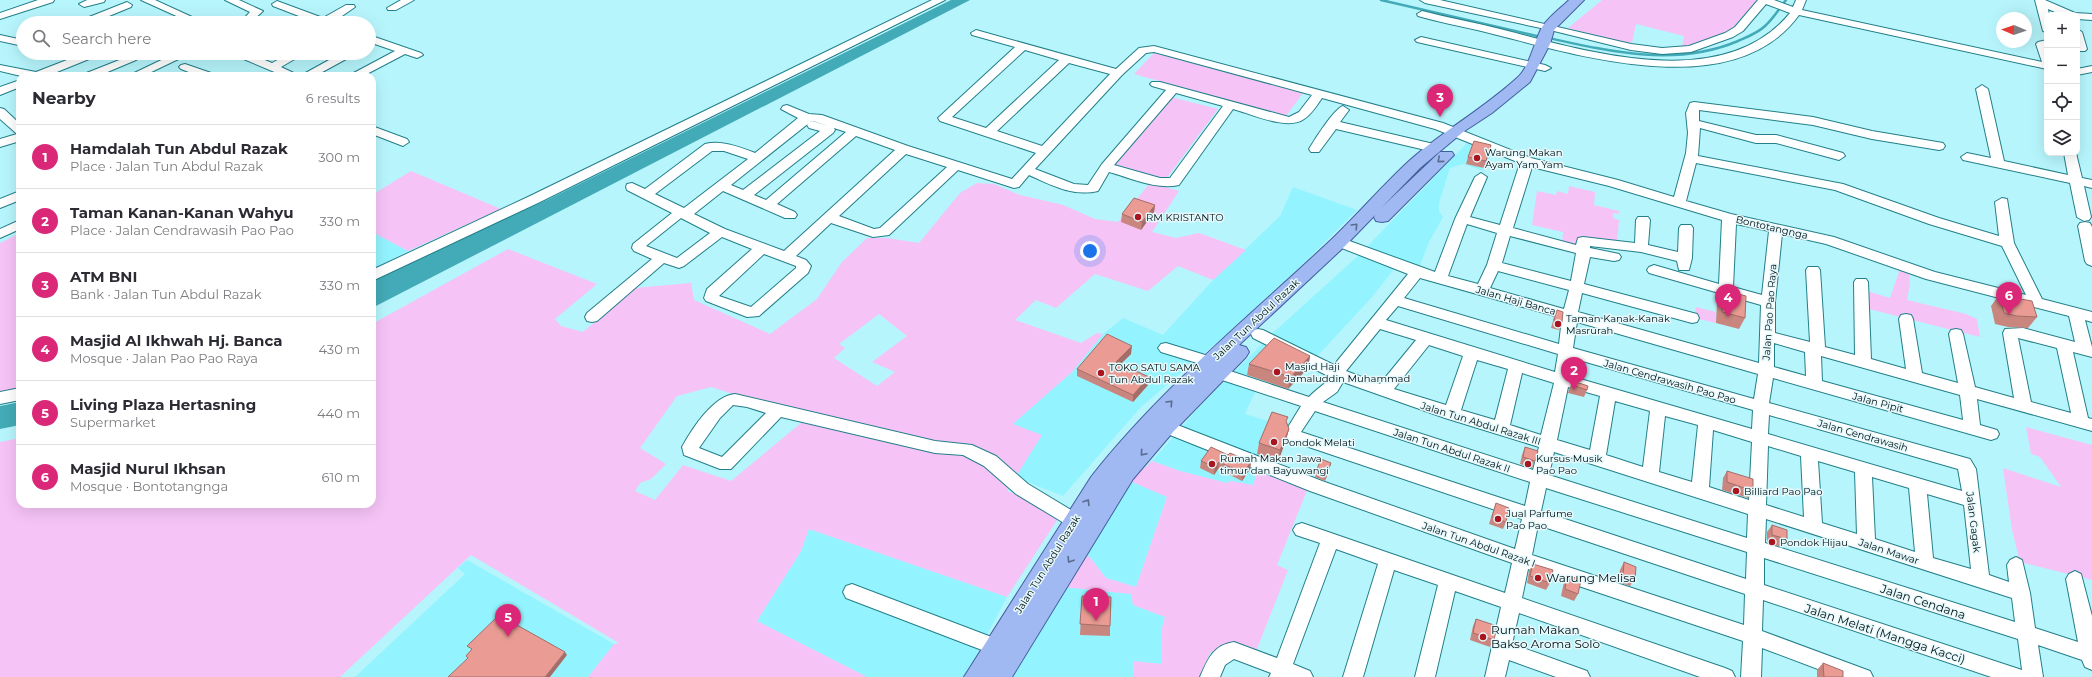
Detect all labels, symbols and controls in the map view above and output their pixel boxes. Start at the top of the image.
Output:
north arrow [1996,12,2032,48]
map controls [2044,12,2080,156]
button: + [2044,12,2080,48]
search box [16,16,376,60]
icon: search [30,27,52,49]
text: Search here [62,29,151,48]
button: − [2044,48,2080,84]
pin: 3 [1427,84,1453,117]
button: locate [2044,84,2080,120]
text: Nearby [32,88,96,108]
text: 6 results [306,90,360,106]
button: layers [2044,120,2080,156]
text: Hamdalah Tun Abdul Razak [70,139,288,158]
place label: Warung Makan Ayam Yam Yam [1485,146,1563,171]
text: 1 [42,149,48,165]
text: 300 m [318,149,360,165]
marker: Warung Makan Ayam Yam Yam [1472,153,1482,163]
one-way arrow [1438,155,1445,162]
text: Place · Jalan Tun Abdul Razak [70,158,263,174]
text: Taman Kanan-Kanan Wahyu [70,203,293,222]
place label: RM KRISTANTO [1146,211,1224,224]
marker: RM KRISTANTO [1133,212,1143,222]
text: 2 [41,213,49,229]
text: 330 m [320,213,360,229]
street label: Bontotangnga [1735,213,1809,242]
text: Place · Jalan Cendrawasih Pao Pao [70,222,294,238]
one-way arrow [1350,223,1358,231]
your location [1080,241,1100,261]
street label: Jalan Pao Pao Raya [1760,263,1779,362]
text: ATM BNI [70,267,137,286]
street label: Jalan Tun Abdul Razak [1210,276,1302,363]
text: 3 [41,277,49,293]
text: 330 m [320,277,360,293]
pin: 6 [1996,282,2022,315]
street label: Jalan Haji Banca [1473,283,1557,318]
pin: 4 [1715,284,1741,317]
text: Bank · Jalan Tun Abdul Razak [70,286,262,302]
place label: Taman Kanak-Kanak Masrurah [1566,312,1670,337]
marker: Taman Kanak-Kanak Masrurah [1553,319,1563,329]
text: Masjid Al Ikhwah Hj. Banca [70,331,283,350]
text: 4 [41,341,49,357]
text: 430 m [318,341,360,357]
text: Mosque · Jalan Pao Pao Raya [70,350,258,366]
street label: Jalan Cendrawasih Pao Pao [1601,356,1738,407]
pin: 2 [1561,357,1587,390]
place label: Masjid Haji Jamaluddin Muhammad [1284,360,1410,385]
place label: TOKO SATU SAMA Tun Abdul Razak [1109,361,1201,386]
marker: Masjid Haji Jamaluddin Muhammad [1272,367,1282,377]
marker: TOKO SATU SAMA Tun Abdul Razak [1096,368,1106,378]
street label: Jalan Pipit [1850,389,1905,416]
text: Living Plaza Hertasning [70,395,256,414]
street label: Jalan Tun Abdul Razak III [1418,399,1543,448]
one-way arrow [1166,400,1173,408]
text: 5 [41,405,49,421]
text: 440 m [317,405,360,421]
text: Supermarket [70,414,156,430]
street label: Jalan Cendrawasih [1815,416,1910,455]
street label: Jalan Tun Abdul Razak II [1391,425,1512,476]
place label: Pondok Melati [1282,436,1355,449]
marker: Pondok Melati [1269,437,1279,447]
one-way arrow [1140,448,1148,456]
place label: Rumah Makan Jawa timur dan Bayuwangi [1220,452,1329,477]
place label: Kursus Musik Pao Pao [1536,452,1603,477]
text: Masjid Nurul Ikhsan [70,459,226,478]
marker: Rumah Makan Jawa timur dan Bayuwangi [1207,459,1217,469]
marker: Kursus Musik Pao Pao [1523,459,1533,469]
text: 6 [41,469,49,485]
text: 610 m [322,469,360,485]
text: Mosque · Bontotangnga [70,478,228,494]
place label: Billiard Pao Pao [1744,485,1823,498]
marker: Billiard Pao Pao [1731,486,1741,496]
street label: Jalan Gagak [1963,490,1984,553]
one-way arrow [1082,499,1089,506]
place label: Jual Parfume Pao Pao [1505,507,1573,532]
street label: Jalan Tun Abdul Razak [1011,513,1083,617]
marker: Jual Parfume Pao Pao [1493,514,1503,524]
street label: Jalan Tun Abdul Razak I [1419,519,1537,570]
street label: Jalan Mawar [1856,535,1921,567]
place label: Pondok Hijau [1780,536,1848,549]
marker: Pondok Hijau [1767,537,1777,547]
one-way arrow [1067,556,1075,563]
place label: Warung Melisa [1546,570,1636,585]
marker: Warung Melisa [1533,573,1543,583]
street label: Jalan Cendana [1878,580,1968,622]
pin: 1 [1083,588,1109,621]
street label: Jalan Melati (Mangga Kacci) [1802,600,1967,667]
pin: 5 [495,604,521,637]
place label: Rumah Makan Bakso Aroma Solo [1491,622,1600,651]
marker: Rumah Makan Bakso Aroma Solo [1478,632,1488,642]

